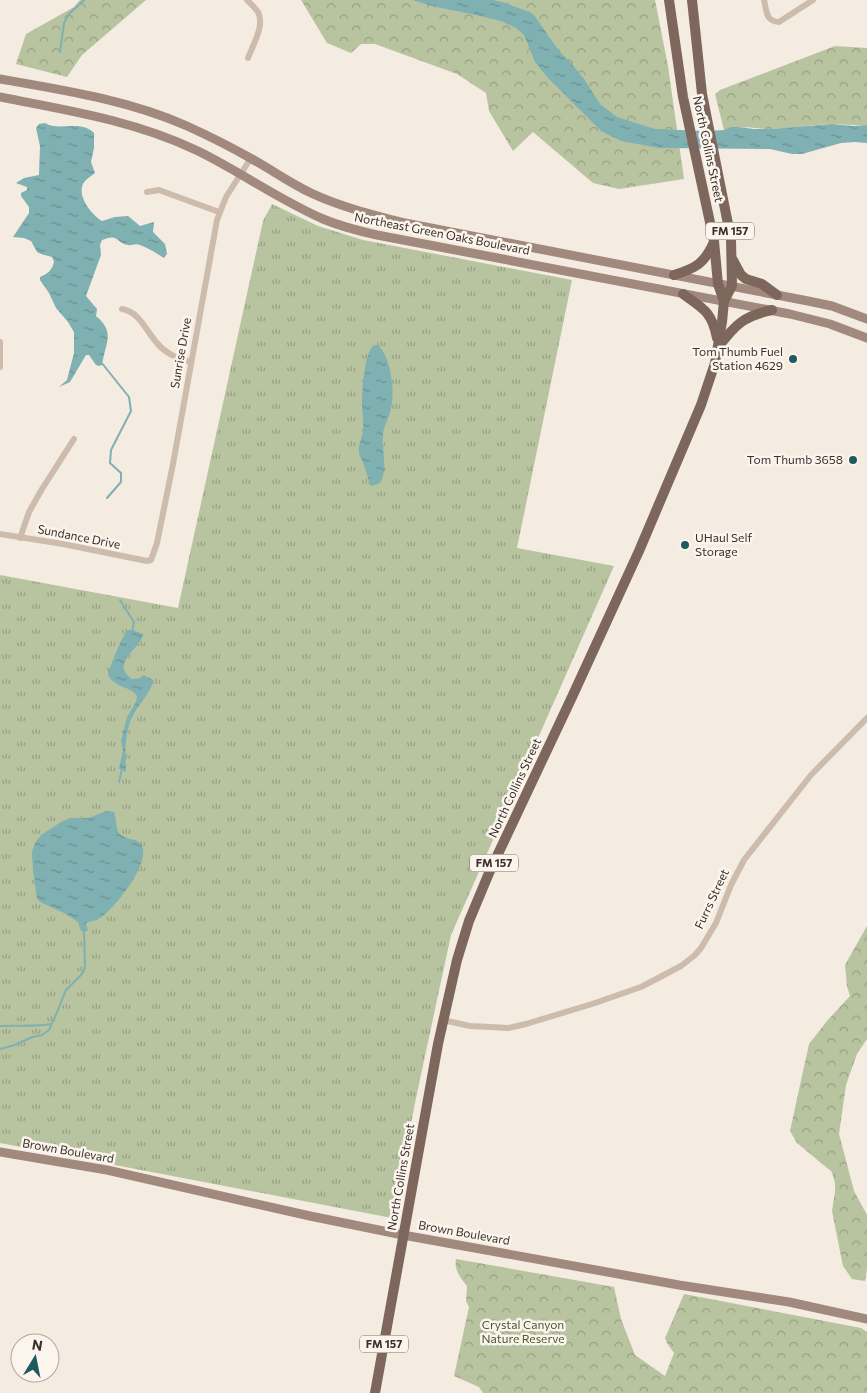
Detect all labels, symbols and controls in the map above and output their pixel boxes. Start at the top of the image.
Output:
street label: North Collins Street [691,94,727,203]
street label: Northeast Green Oaks Boulevard [353,209,531,257]
road number: FM 157 [706,222,754,240]
street label: Sunrise Drive [167,316,193,389]
place label: Tom Thumb Fuel Station 4629 [692,344,783,372]
marker: Tom Thumb Fuel Station 4629 [787,353,799,365]
place label: Tom Thumb 3658 [747,452,843,466]
marker: Tom Thumb 3658 [847,454,859,466]
street label: Sundance Drive [37,521,122,551]
place label: UHaul Self Storage [695,530,753,558]
marker: UHaul Self Storage [679,539,691,551]
street label: North Collins Street [485,736,543,840]
road number: FM 157 [470,854,518,871]
street label: Furrs Street [691,866,731,931]
street label: North Collins Street [384,1122,416,1231]
street label: Brown Boulevard [21,1135,115,1165]
street label: Brown Boulevard [417,1217,511,1247]
park label: Crystal Canyon Nature Reserve [482,1317,565,1345]
north arrow [10,1333,60,1383]
text: N [31,1335,44,1354]
road number: FM 157 [360,1336,408,1352]

